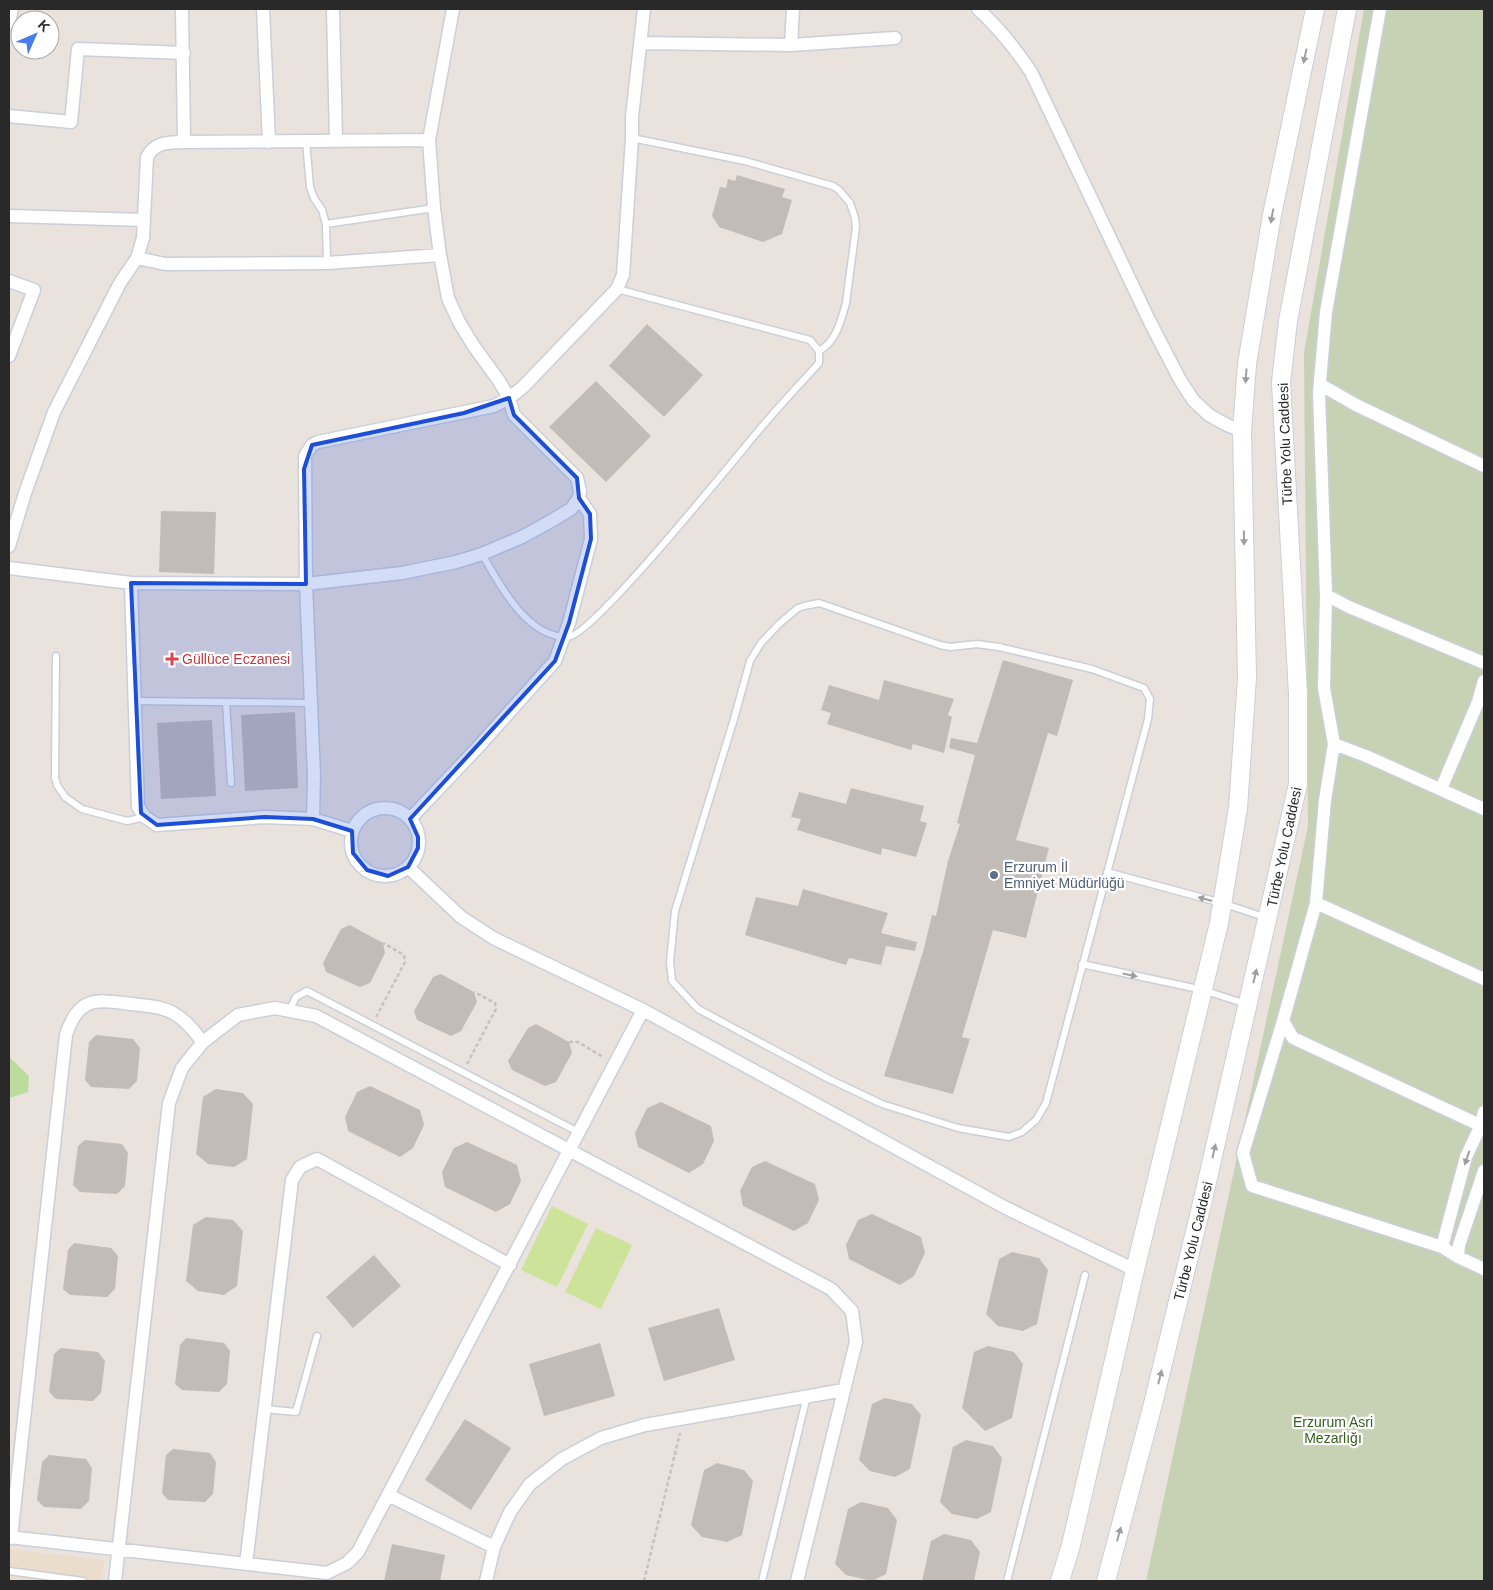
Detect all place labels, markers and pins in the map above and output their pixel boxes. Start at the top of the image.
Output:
place label: Güllüce Eczanesi [182,651,290,667]
marker: Güllüce Eczanesi [166,653,178,665]
place label: Erzurum İl Emniyet Müdürlüğü [1004,858,1125,891]
marker: Erzurum İl Emniyet Müdürlüğü [988,869,1000,881]

